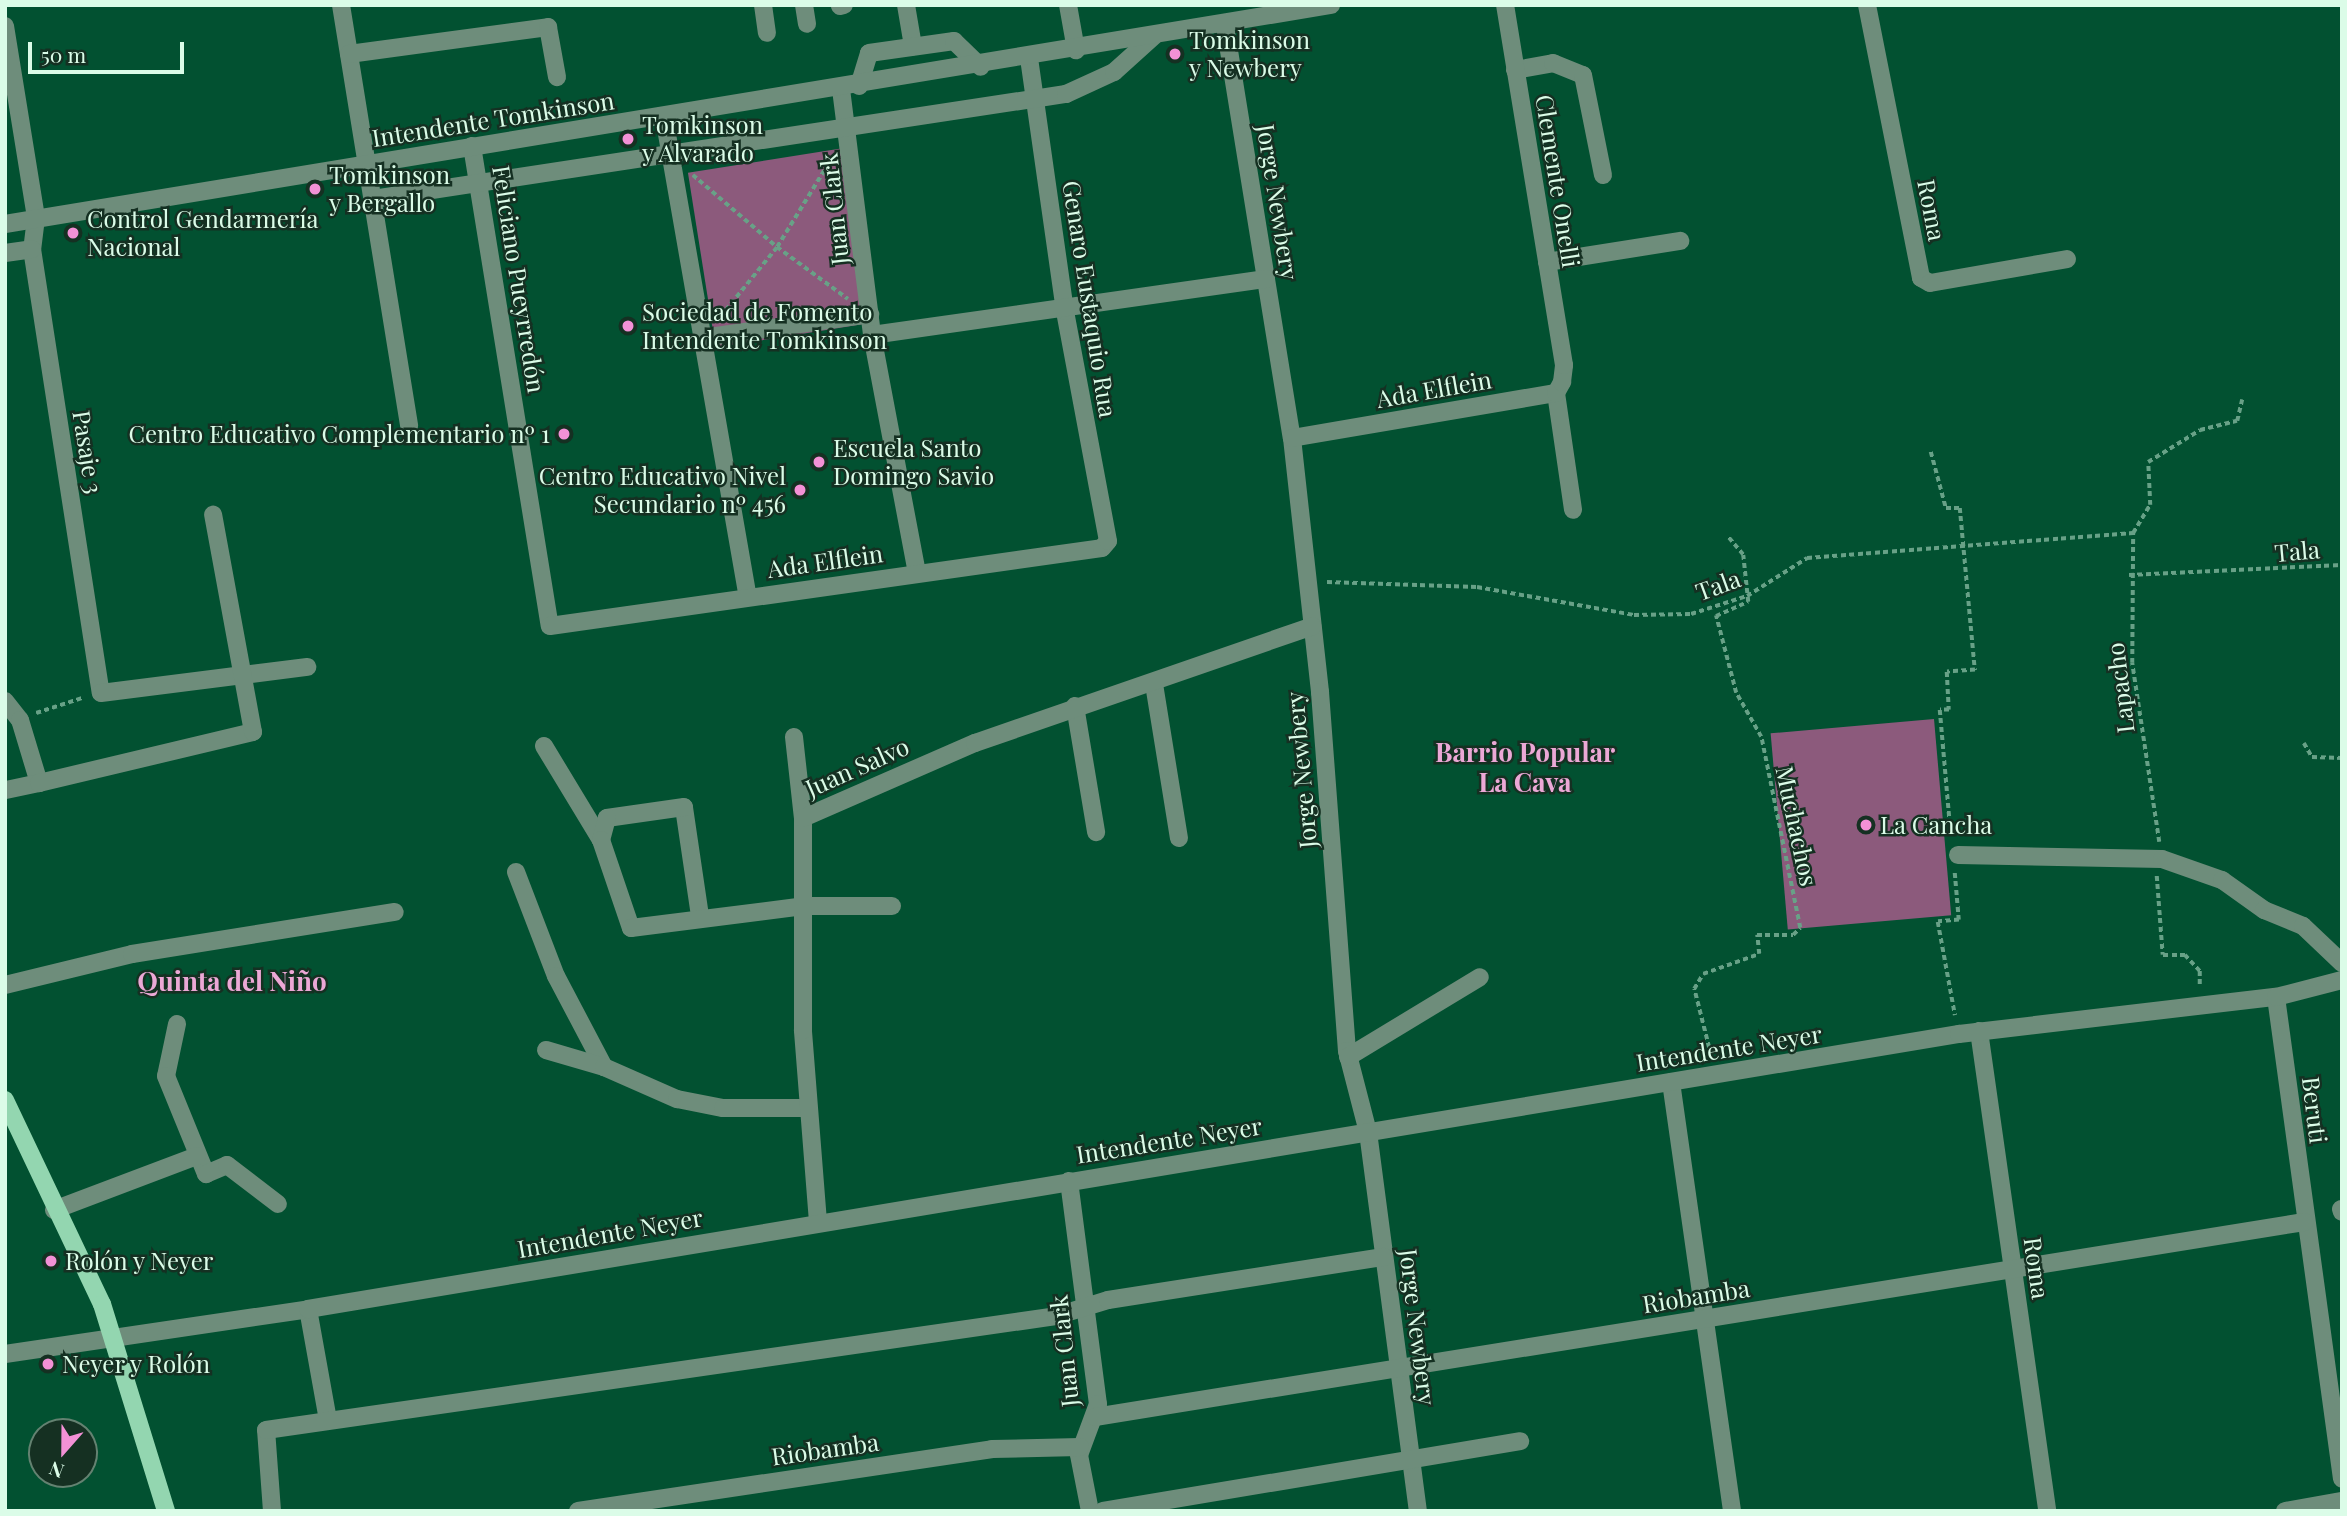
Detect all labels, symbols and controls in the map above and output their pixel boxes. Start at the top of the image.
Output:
place label: Tomkinson y Newbery [1189,26,1310,82]
scale bar [32,28,187,72]
text: 50 m [41,40,86,68]
marker: Tomkinson y Newbery [1167,46,1183,62]
street label: Intendente Tomkinson [369,86,617,152]
street label: Clemente Onelli [1530,92,1586,270]
place label: Tomkinson y Alvarado [642,111,763,167]
street label: Jorge Newbery [1251,122,1305,282]
marker: Tomkinson y Alvarado [620,131,636,147]
street label: Juan Clark [814,152,854,266]
place label: Tomkinson y Bergallo [329,161,450,217]
street label: Feliciano Pueyrredón [487,163,551,395]
street label: Roma [1912,177,1952,243]
street label: Genaro Eustaquio Rua [1057,179,1123,419]
marker: Tomkinson y Bergallo [307,181,323,197]
place label: Control Gendarmería Nacional [87,205,318,261]
marker: Control Gendarmería Nacional [65,225,81,241]
place label: Sociedad de Fomento Intendente Tomkinson [642,298,888,354]
marker: Sociedad de Fomento Intendente Tomkinson [620,318,636,334]
street label: Ada Elflein [1374,365,1494,413]
street label: Pasaje 3 [67,408,109,496]
place label: Centro Educativo Complementario nº 1 [128,420,550,448]
marker: Centro Educativo Complementario nº 1 [556,426,572,442]
place label: Escuela Santo Domingo Savio [833,434,994,490]
marker: Escuela Santo Domingo Savio [811,454,827,470]
place label: Centro Educativo Nivel Secundario nº 456 [539,462,786,518]
marker: Centro Educativo Nivel Secundario nº 456 [792,482,808,498]
street label: Tala [2273,535,2321,567]
street label: Ada Elflein [765,539,885,583]
street label: Tala [1692,564,1744,606]
street label: Lapacho [2100,641,2140,735]
street label: Jorge Newbery [1280,690,1322,850]
street label: Juan Salvo [801,731,913,803]
district label: Barrio Popular La Cava [1435,736,1615,798]
street label: Muchachos [1770,763,1824,889]
place label: La Cancha [1880,811,1993,839]
marker: La Cancha [1858,817,1874,833]
district label: Quinta del Niño [137,965,327,997]
street label: Intendente Neyer [1634,1019,1824,1077]
street label: Beruti [2297,1075,2333,1145]
street label: Intendente Neyer [1074,1111,1264,1169]
street label: Intendente Neyer [515,1203,705,1263]
street label: Roma [2018,1235,2056,1301]
place label: Rolón y Neyer [65,1247,215,1275]
street label: Jorge Newbery [1394,1247,1442,1407]
marker: Rolón y Neyer [43,1253,59,1269]
street label: Riobamba [1640,1273,1752,1319]
street label: Juan Clark [1044,1294,1084,1408]
place label: Neyer y Rolón [62,1350,212,1378]
marker: Neyer y Rolón [40,1356,56,1372]
north arrow [28,1418,98,1488]
street label: Riobamba [770,1427,880,1471]
text: N [45,1456,67,1485]

